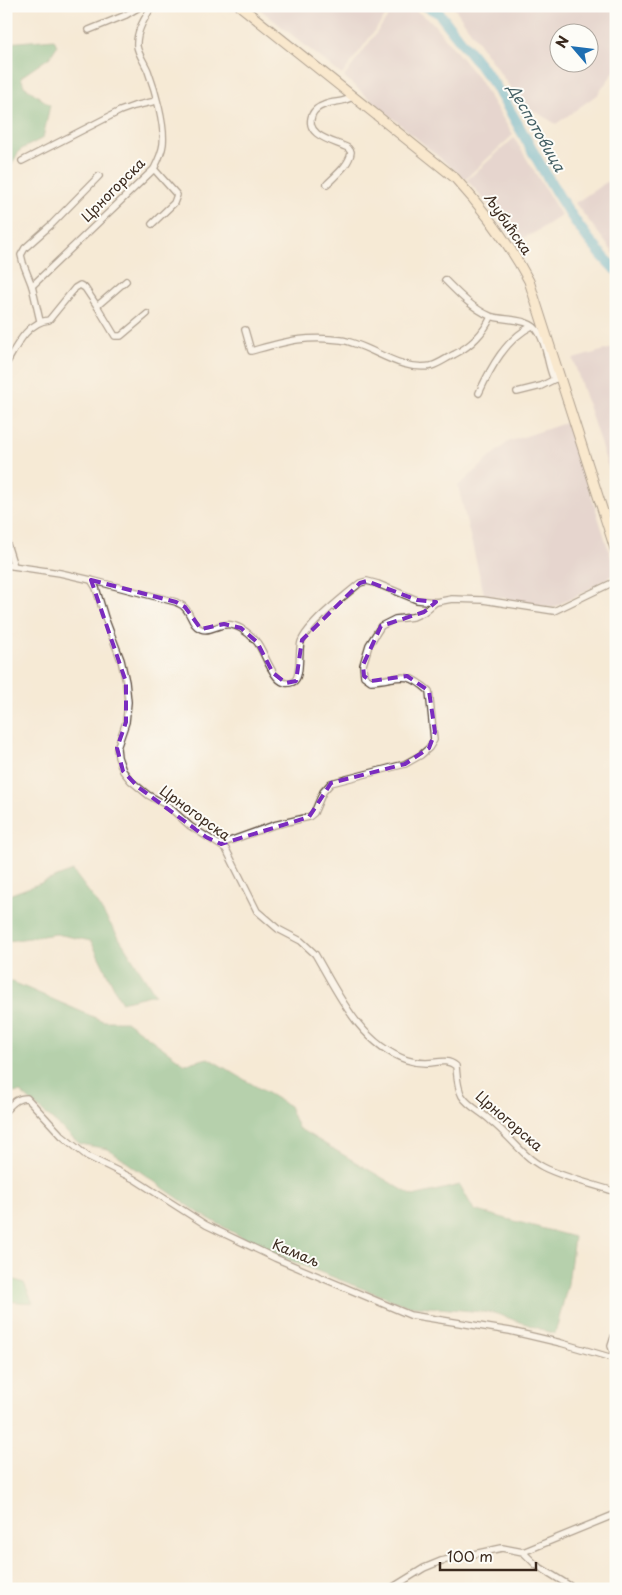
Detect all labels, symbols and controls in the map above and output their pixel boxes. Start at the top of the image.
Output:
north arrow [550,22,600,72]
text: N [550,32,574,51]
water label: Деспотовица [502,77,572,176]
street label: Црногорска [76,153,150,226]
street label: Љубићска [479,189,538,259]
street label: Црногорска [156,780,235,846]
street label: Црногорска [471,1085,548,1156]
street label: Камаљ [269,1233,323,1272]
scale bar [440,1540,536,1572]
text: 100 m [447,1544,493,1567]

